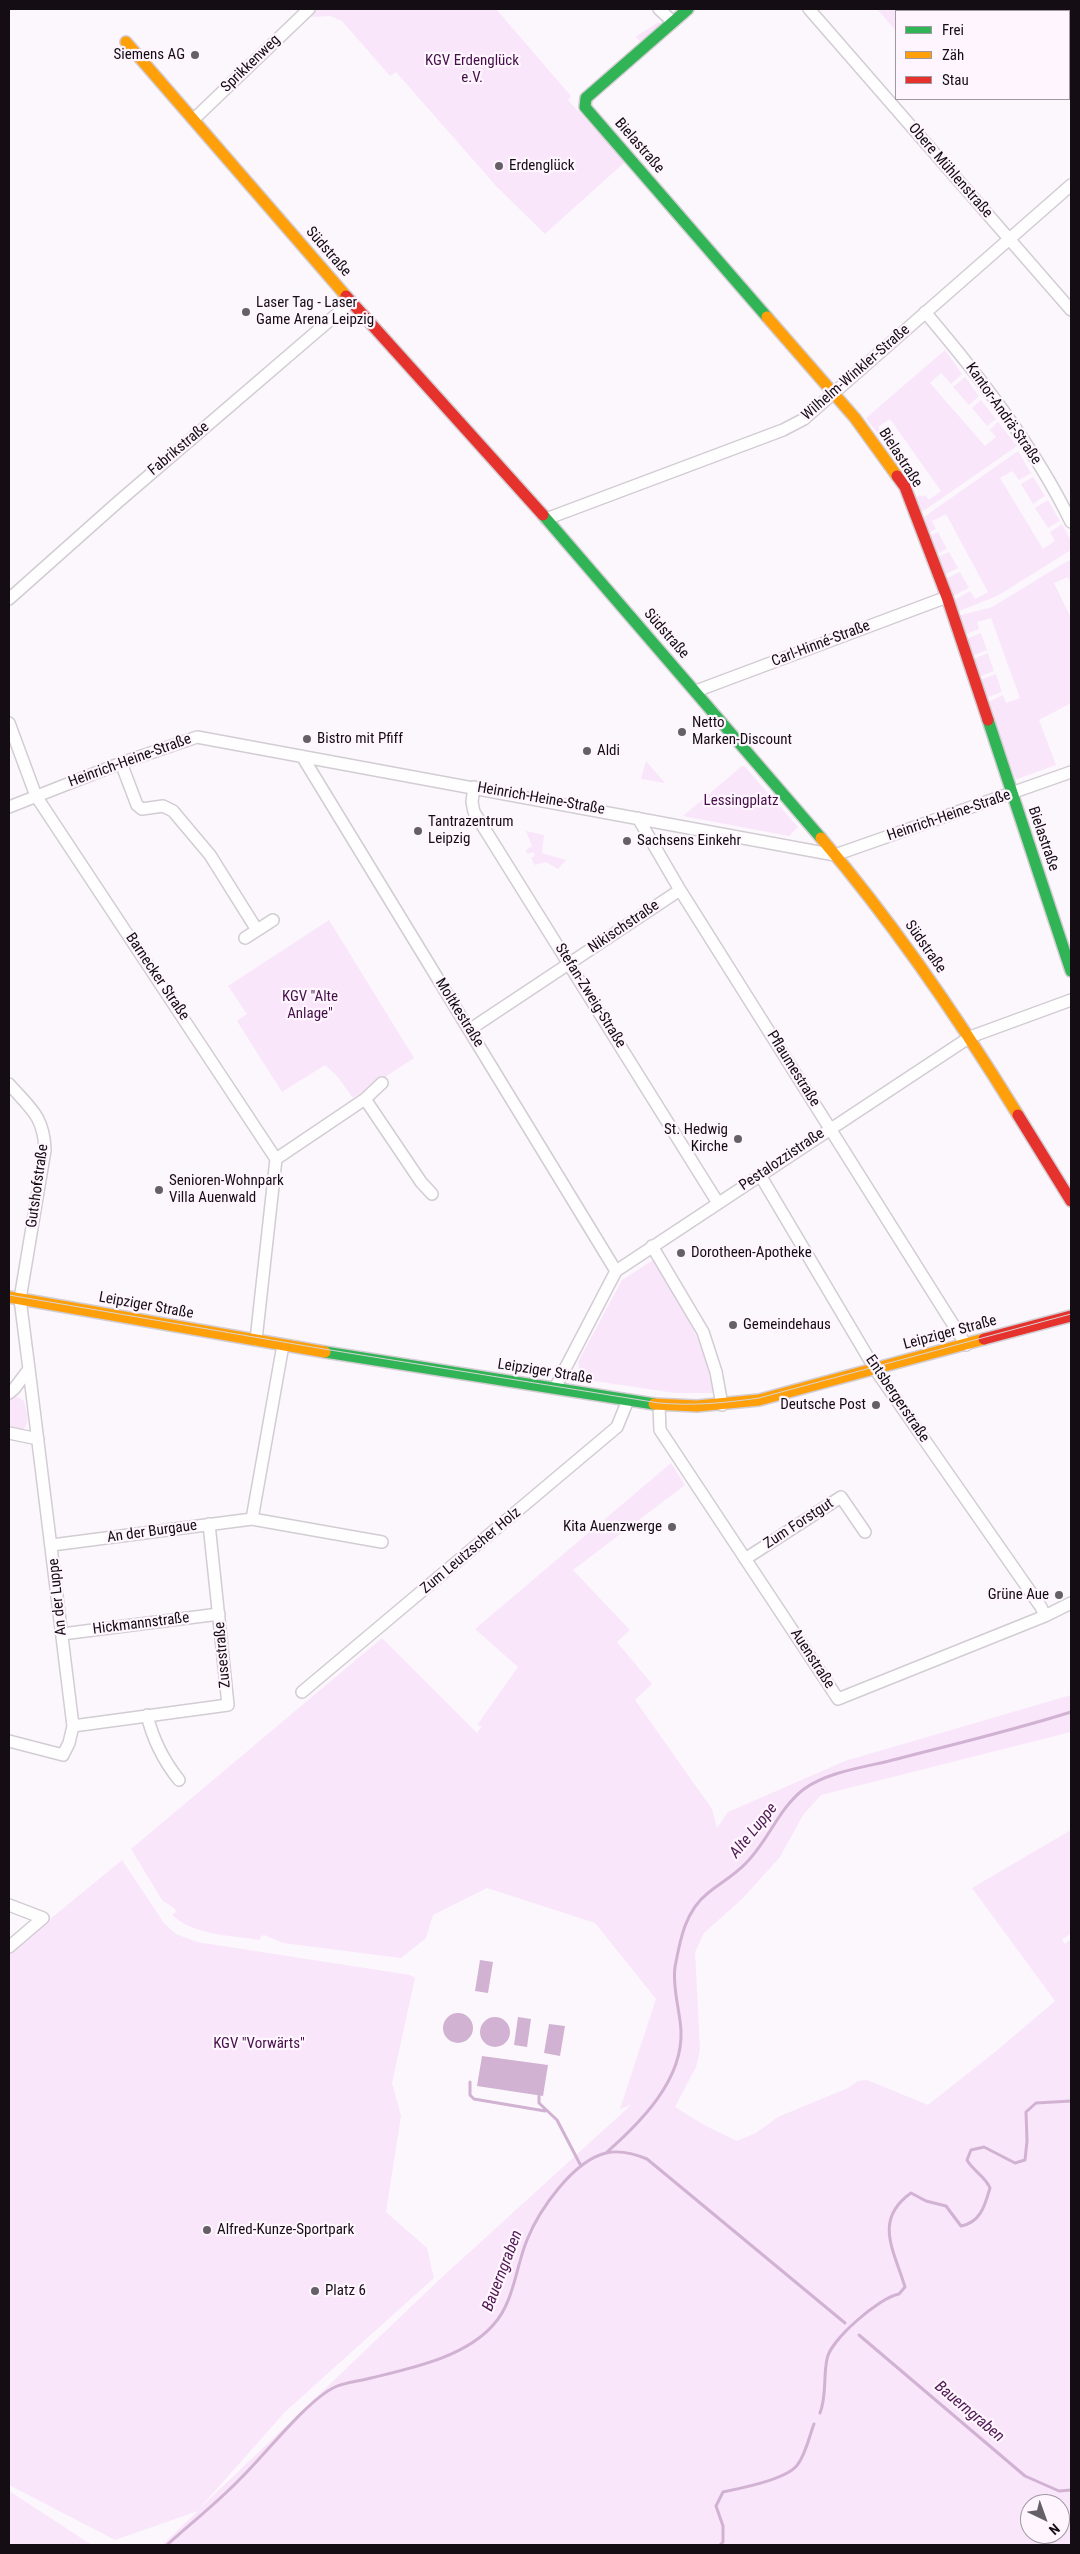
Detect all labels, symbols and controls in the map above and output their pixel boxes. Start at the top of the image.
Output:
legend [895,10,1070,100]
text: Frei [942,21,964,39]
street label: Sprikkenweg [218,31,284,97]
place label: Siemens AG [113,46,185,64]
text: Zäh [942,46,964,64]
marker: Siemens AG [189,49,201,61]
park label: KGV Erdenglück e.V. [425,52,519,87]
text: Stau [942,71,969,89]
street label: Bielastraße [610,115,668,177]
street label: Obere Mühlenstraße [904,120,996,222]
place label: Erdenglück [509,157,574,175]
marker: Erdenglück [493,160,505,172]
street label: Südstraße [302,223,354,281]
place label: Laser Tag - Laser Game Arena Leipzig [256,294,374,329]
marker: Laser Tag - Laser Game Arena Leipzig [240,306,252,318]
street label: Wilhelm-Winkler-Straße [798,321,914,425]
street label: Kantor-Andrä-Straße [961,360,1045,468]
street label: Fabrikstraße [145,418,213,480]
street label: Bielastraße [874,425,926,491]
street label: Südstraße [640,605,692,663]
street label: Carl-Hinné-Straße [769,617,873,671]
place label: Netto Marken-Discount [692,714,792,749]
marker: Netto Marken-Discount [676,726,688,738]
street label: Heinrich-Heine-Straße [66,730,194,792]
place label: Bistro mit Pfiff [317,730,403,748]
marker: Bistro mit Pfiff [301,733,313,745]
place label: Aldi [597,742,620,760]
marker: Aldi [581,745,593,757]
street label: Heinrich-Heine-Straße [476,779,606,819]
street label: Heinrich-Heine-Straße [885,786,1013,846]
park label: Lessingplatz [704,792,778,810]
street label: Bielastraße [1024,804,1062,874]
place label: Tantrazentrum Leipzig [428,813,514,848]
marker: Tantrazentrum Leipzig [412,825,424,837]
place label: Sachsens Einkehr [637,832,741,850]
marker: Sachsens Einkehr [621,835,633,847]
street label: Nikischstraße [585,897,663,957]
street label: Südstraße [900,917,950,977]
street label: Barnecker Straße [121,930,193,1024]
street label: Stefan-Zweig-Straße [551,940,629,1052]
street label: Moltkestraße [431,975,487,1051]
park label: KGV "Alte Anlage" [282,988,338,1023]
street label: Pflaumestraße [763,1028,823,1110]
place label: St. Hedwig Kirche [664,1121,728,1156]
street label: Pestalozzistraße [736,1125,828,1195]
marker: St. Hedwig Kirche [732,1133,744,1145]
street label: Gutshofstraße [23,1143,53,1229]
place label: Senioren-Wohnpark Villa Auenwald [169,1172,284,1207]
marker: Senioren-Wohnpark Villa Auenwald [153,1184,165,1196]
place label: Dorotheen-Apotheke [691,1244,812,1262]
marker: Dorotheen-Apotheke [675,1247,687,1259]
street label: Leipziger Straße [97,1289,195,1323]
street label: Leipziger Straße [901,1312,999,1354]
place label: Gemeindehaus [743,1316,831,1334]
marker: Gemeindehaus [727,1319,739,1331]
street label: Entsbergerstraße [861,1352,933,1446]
street label: Leipziger Straße [496,1356,594,1388]
place label: Deutsche Post [780,1396,866,1414]
marker: Deutsche Post [870,1399,882,1411]
street label: Zum Forstgut [761,1495,837,1553]
street label: Zum Leutzscher Holz [417,1504,525,1598]
street label: An der Burgaue [106,1517,198,1547]
place label: Kita Auenzwerge [563,1518,662,1536]
marker: Kita Auenzwerge [666,1521,678,1533]
street label: An der Luppe [45,1557,71,1637]
place label: Grüne Aue [988,1586,1049,1604]
marker: Grüne Aue [1053,1589,1065,1601]
street label: Hickmannstraße [92,1609,190,1639]
street label: Zusestraße [211,1621,235,1689]
street label: Auenstraße [786,1626,838,1692]
water label: Alte Luppe [726,1800,782,1862]
park label: KGV "Vorwärts" [213,2035,305,2053]
place label: Alfred-Kunze-Sportpark [217,2221,354,2239]
marker: Alfred-Kunze-Sportpark [201,2224,213,2236]
water label: Bauerngraben [479,2228,527,2314]
place label: Platz 6 [325,2282,366,2300]
marker: Platz 6 [309,2285,321,2297]
water label: Bauerngraben [930,2377,1008,2447]
north arrow [1020,2494,1070,2544]
text: N [1046,2521,1063,2538]

